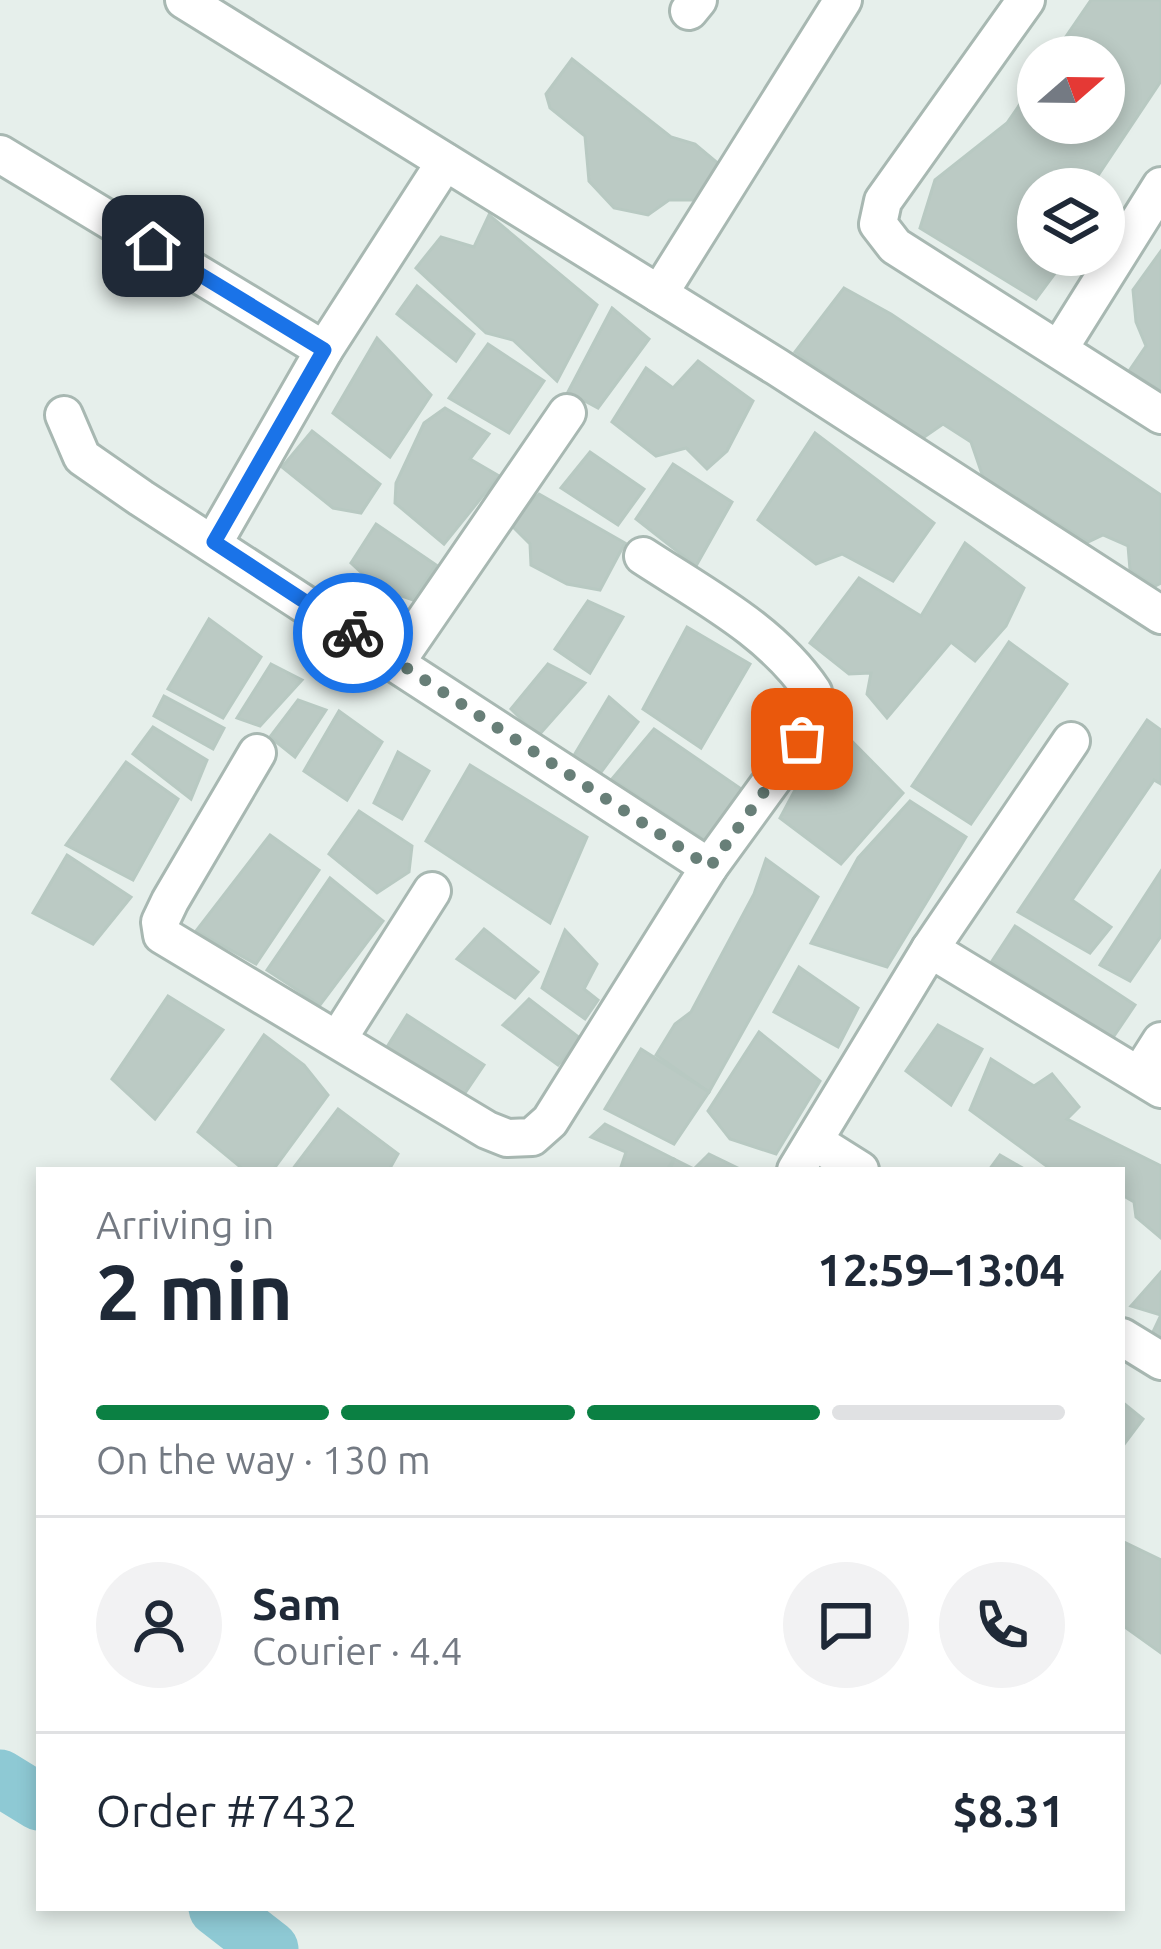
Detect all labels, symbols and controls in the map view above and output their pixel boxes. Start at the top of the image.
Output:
north arrow [1017,36,1125,144]
map controls [1017,36,1125,276]
button: layers [1017,168,1125,276]
pin [102,195,204,297]
icon: home [120,213,186,279]
courier [293,573,413,693]
icon: bike [320,600,386,666]
pin [751,688,853,790]
icon: bag [769,706,835,772]
text: Arriving in [96,1203,274,1246]
text: 12:59–13:04 [817,1244,1065,1295]
text: 2 min [96,1247,293,1335]
text: On the way · 130 m [96,1438,431,1481]
button: person [96,1562,222,1688]
button: chat [783,1562,909,1688]
button: phone [939,1562,1065,1688]
text: Sam [252,1578,341,1629]
text: Courier · 4.4 [252,1629,463,1672]
text: Order #7432 [96,1785,358,1836]
text: $8.31 [952,1785,1065,1836]

